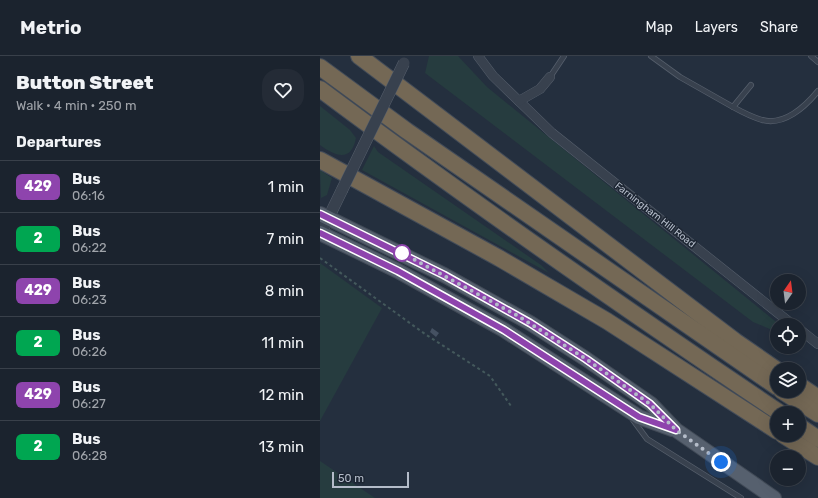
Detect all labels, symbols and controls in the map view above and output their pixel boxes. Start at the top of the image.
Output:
text: Metrio [20,16,82,39]
text: Map [646,19,673,36]
text: Layers [695,19,738,36]
text: Share [760,19,798,36]
button: heart [262,69,304,111]
text: Button Street [16,71,154,94]
text: Walk · 4 min · 250 m [16,98,137,113]
text: Departures [16,133,101,151]
text: Bus [72,170,100,188]
text: 429 [24,178,52,195]
text: 1 min [268,178,304,196]
street label: Farningham Hill Road [612,180,698,250]
text: 06:16 [72,188,105,203]
text: Bus [72,222,100,240]
text: 2 [33,230,43,247]
text: 7 min [267,230,304,248]
text: 06:22 [72,240,107,255]
unlabelled marker [393,244,411,262]
text: Bus [72,274,100,292]
north arrow [770,274,806,310]
map controls [770,274,806,486]
text: 429 [24,282,52,299]
text: 8 min [265,282,304,300]
text: 06:23 [72,292,107,307]
button: locate [770,318,806,354]
text: Bus [72,326,100,344]
text: 2 [33,334,43,351]
text: 11 min [261,334,304,352]
text: 06:26 [72,344,107,359]
button: layers [770,362,806,398]
text: Bus [72,378,100,396]
text: 429 [24,386,52,403]
text: 12 min [259,386,304,404]
text: 06:27 [72,396,106,411]
button: + [770,406,806,442]
text: Bus [72,430,100,448]
text: 2 [33,438,43,455]
text: 13 min [259,438,304,456]
text: 06:28 [72,448,107,463]
button: − [770,450,806,486]
your location [711,452,731,472]
scale bar [332,470,409,489]
text: 50 m [338,472,364,485]

